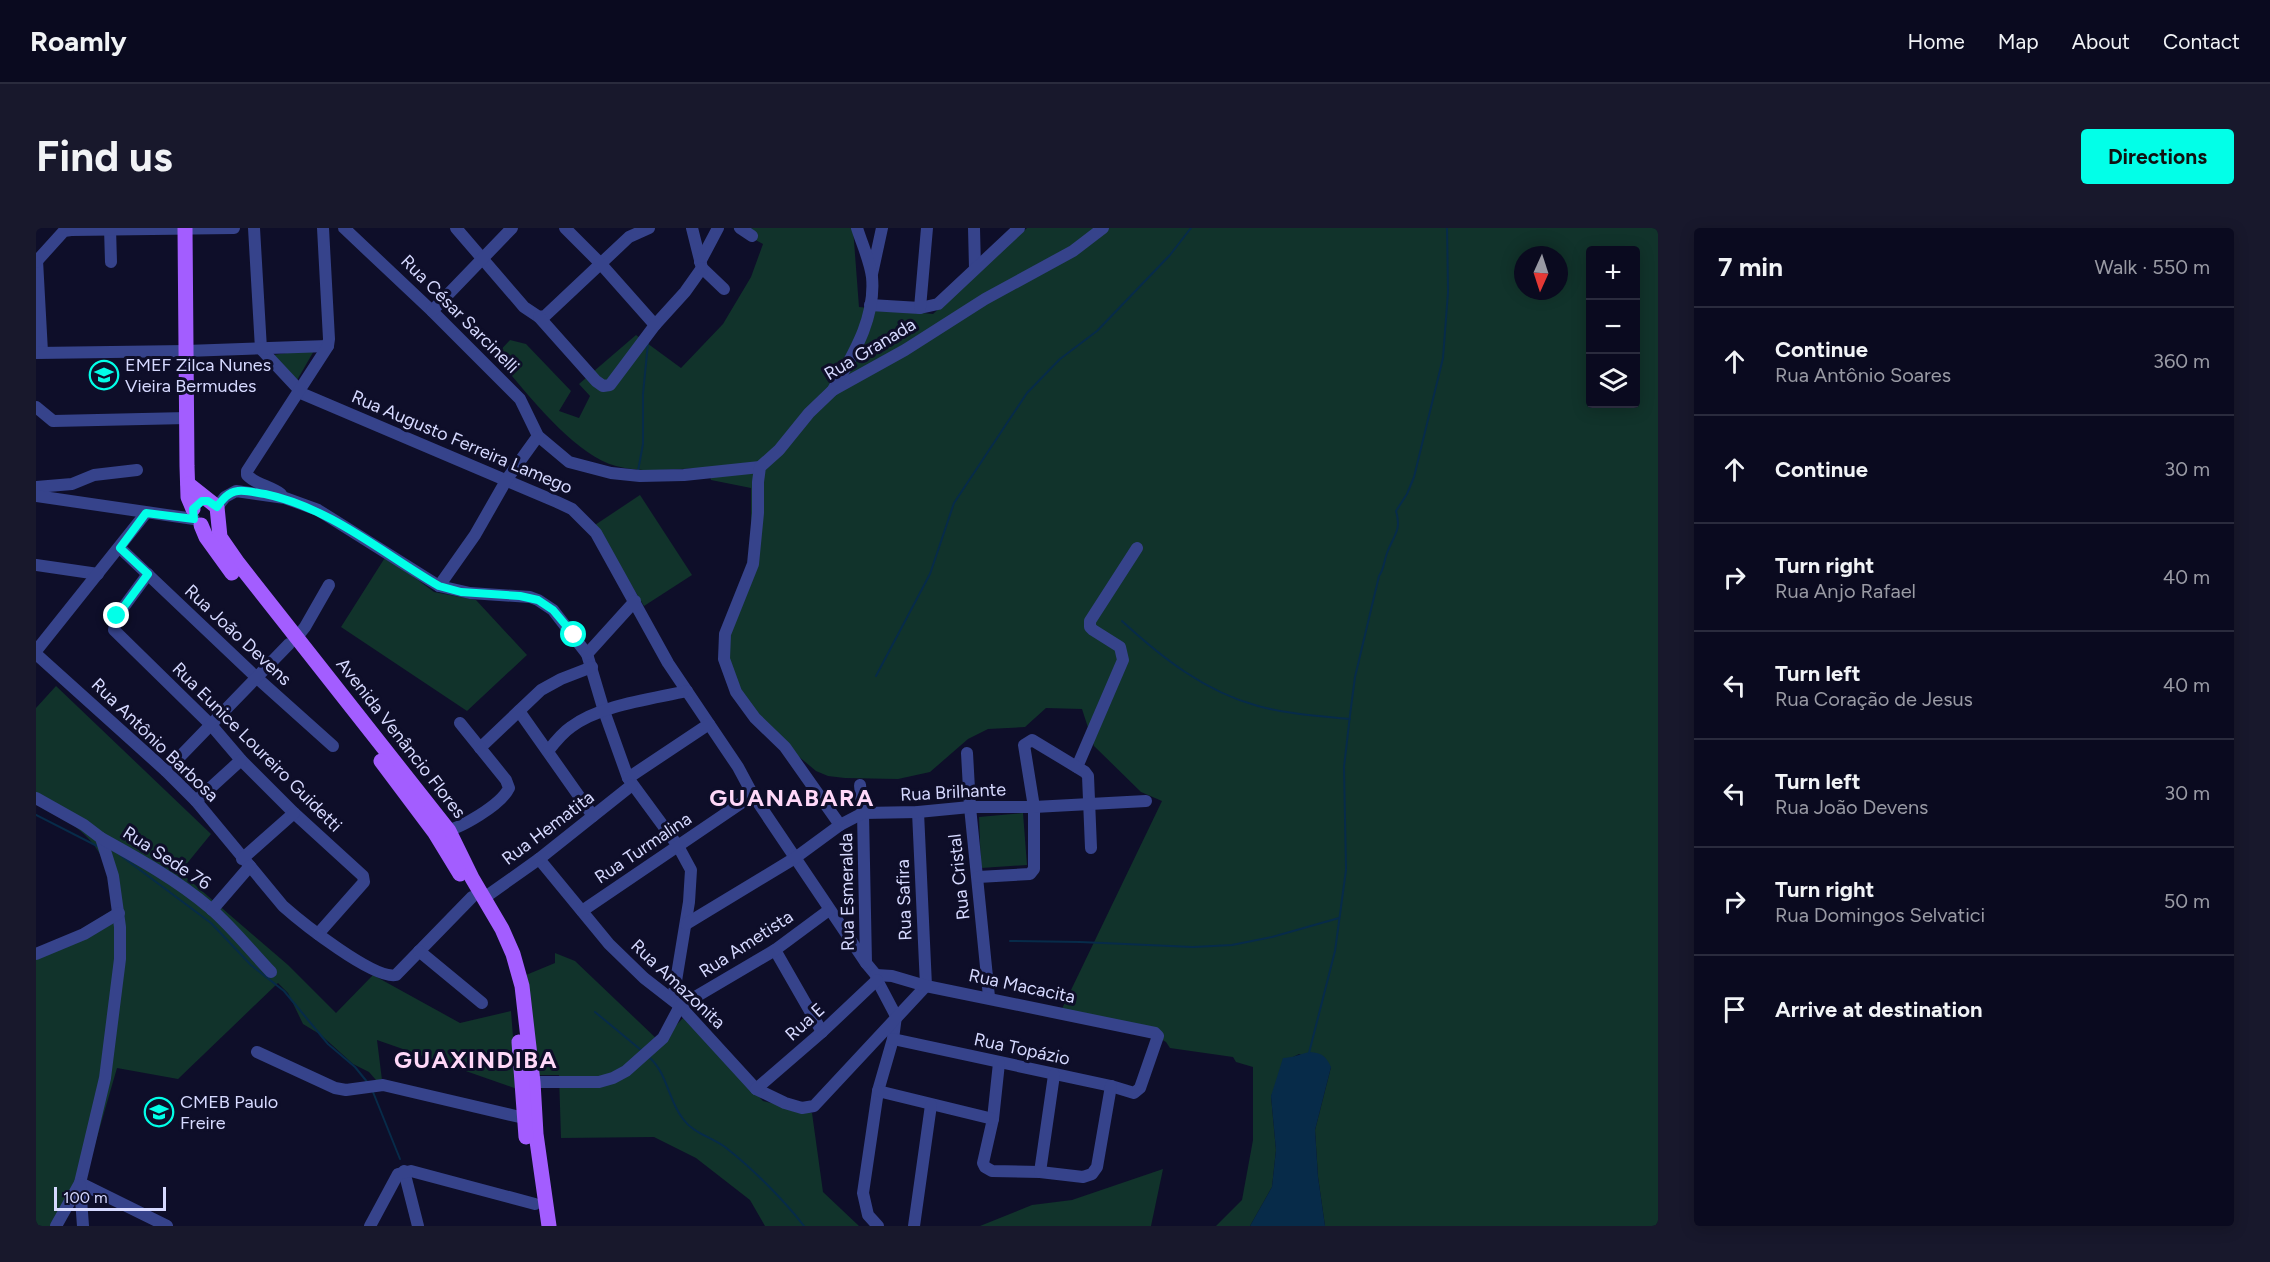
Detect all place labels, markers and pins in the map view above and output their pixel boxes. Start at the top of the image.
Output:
place label: EMEF Zilca Nunes Vieira Bermudes [125,354,271,397]
school or university icon: EMEF Zilca Nunes Vieira Bermudes [88,359,120,391]
place label: CMEB Paulo Freire [180,1091,278,1134]
school or university icon: CMEB Paulo Freire [143,1096,175,1128]

